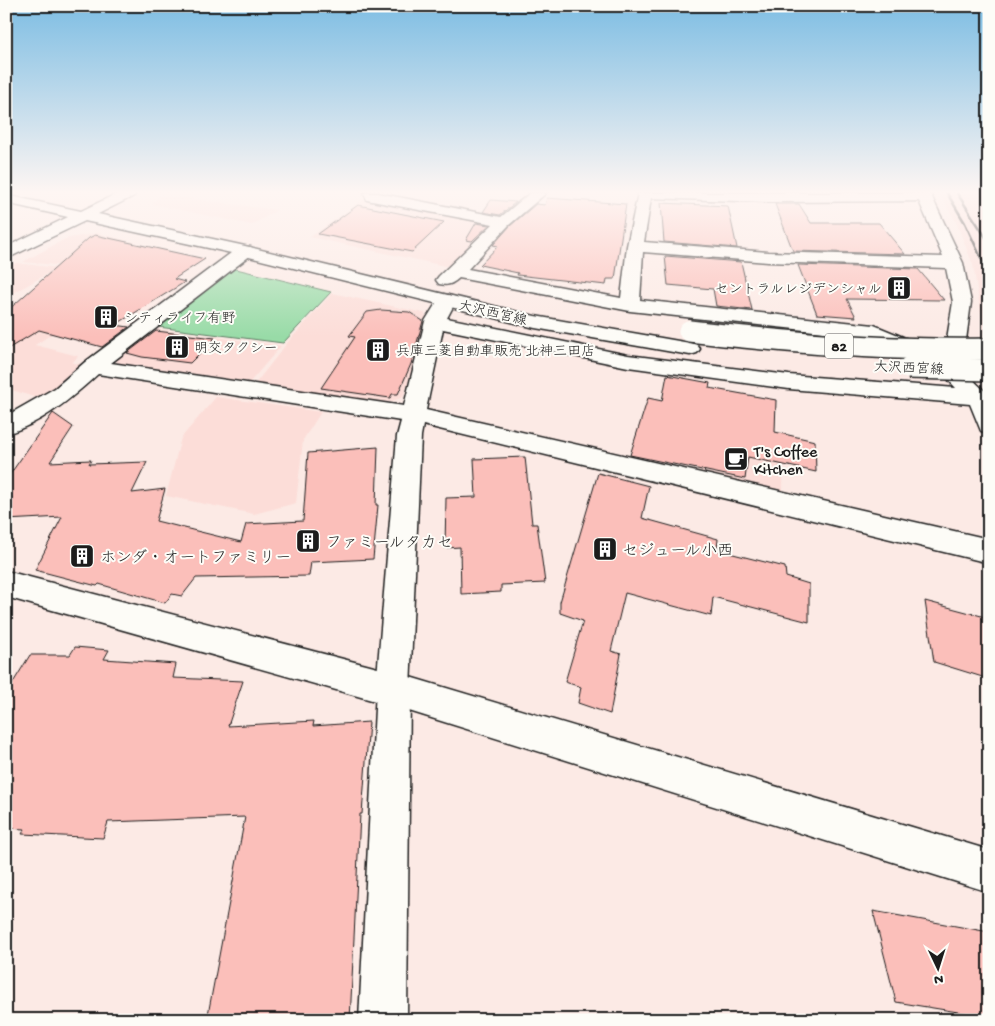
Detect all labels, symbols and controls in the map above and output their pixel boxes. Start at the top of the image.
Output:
building icon: セントラルレジデンシャル [886,275,912,301]
place label: セントラルレジデンシャル [715,282,882,299]
street label: 大沢西宮線 [456,298,528,331]
building icon: シティライフ有野 [93,304,119,330]
place label: シティライフ有野 [124,311,235,328]
building icon: 明交タクシー [164,334,190,360]
road number: 82 [825,334,853,358]
building icon: 兵庫三菱自動車販売 北神三田店 [365,337,391,363]
place label: 明交タクシー [194,341,278,358]
place label: 兵庫三菱自動車販売 北神三田店 [396,344,595,361]
street label: 大沢西宮線 [873,359,944,380]
place label: T's Coffee Kitchen [753,444,818,481]
cafe icon: T's Coffee Kitchen [723,446,749,472]
building icon: ファミールタカセ [295,528,321,554]
place label: ファミールタカセ [326,534,453,554]
building icon: セジュール小西 [592,536,618,562]
place label: セジュール小西 [622,542,733,562]
building icon: ホンダ・オートファミリー [69,543,95,569]
place label: ホンダ・オートファミリー [100,549,291,569]
north arrow [912,944,962,994]
text: N [934,970,944,987]

